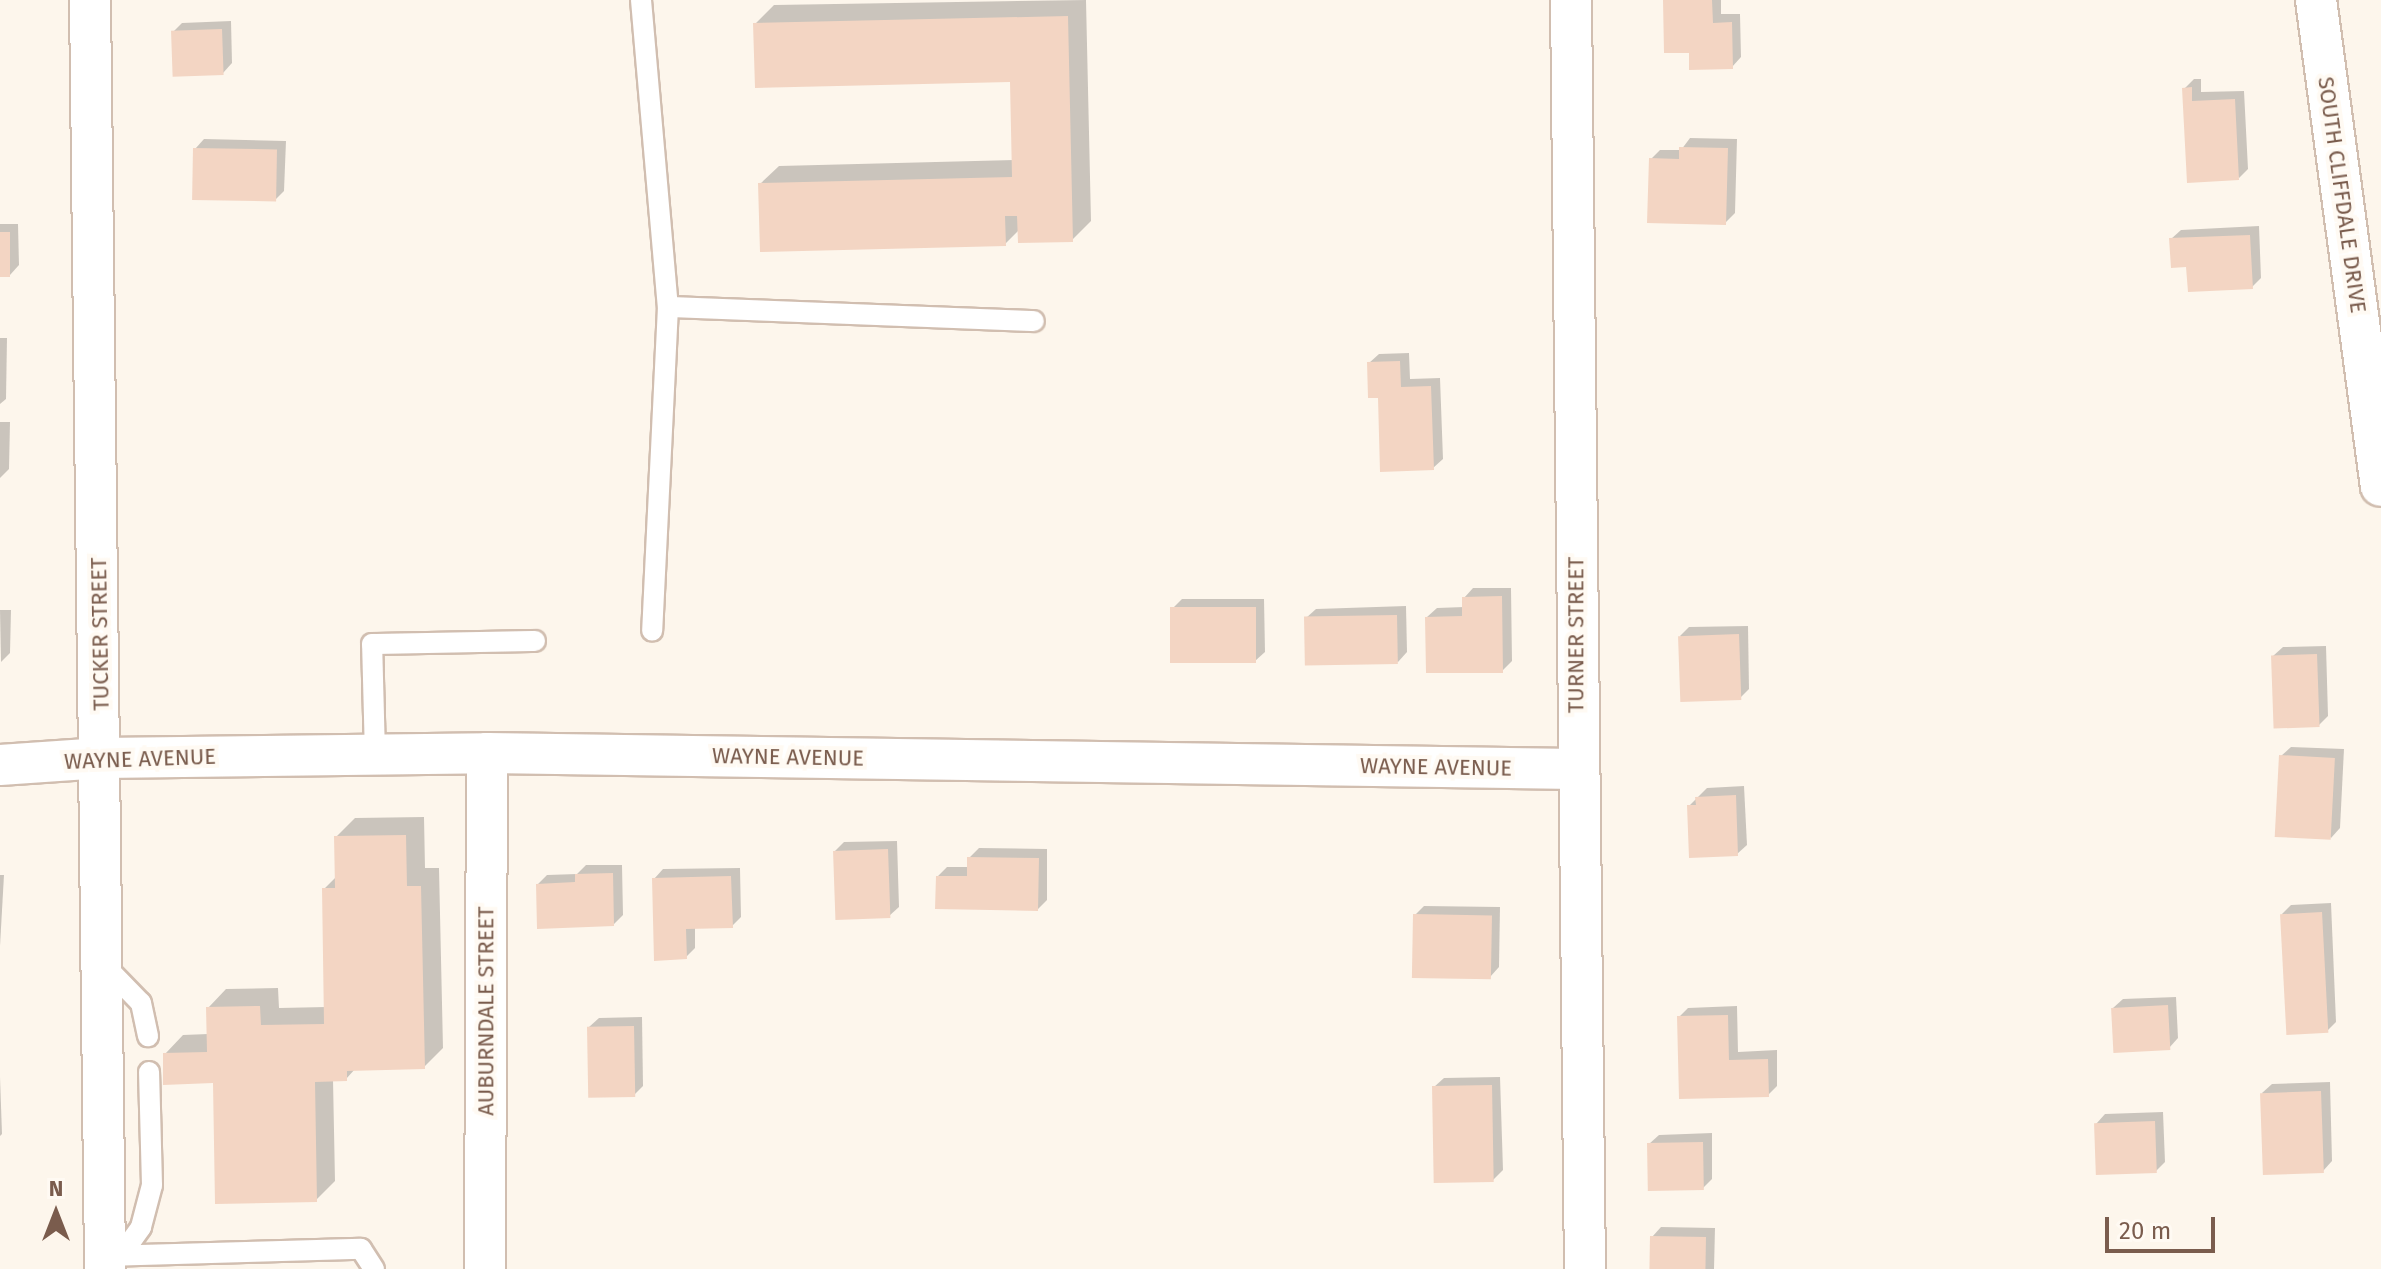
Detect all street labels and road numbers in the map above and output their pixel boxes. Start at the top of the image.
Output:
street label: SOUTH CLIFFDALE DRIVE [2312,75,2372,315]
street label: TUCKER STREET [85,557,115,711]
street label: TURNER STREET [1563,557,1589,713]
street label: WAYNE AVENUE [712,742,864,772]
street label: WAYNE AVENUE [64,743,216,775]
street label: WAYNE AVENUE [1360,752,1512,782]
street label: AUBURNDALE STREET [473,906,499,1116]

